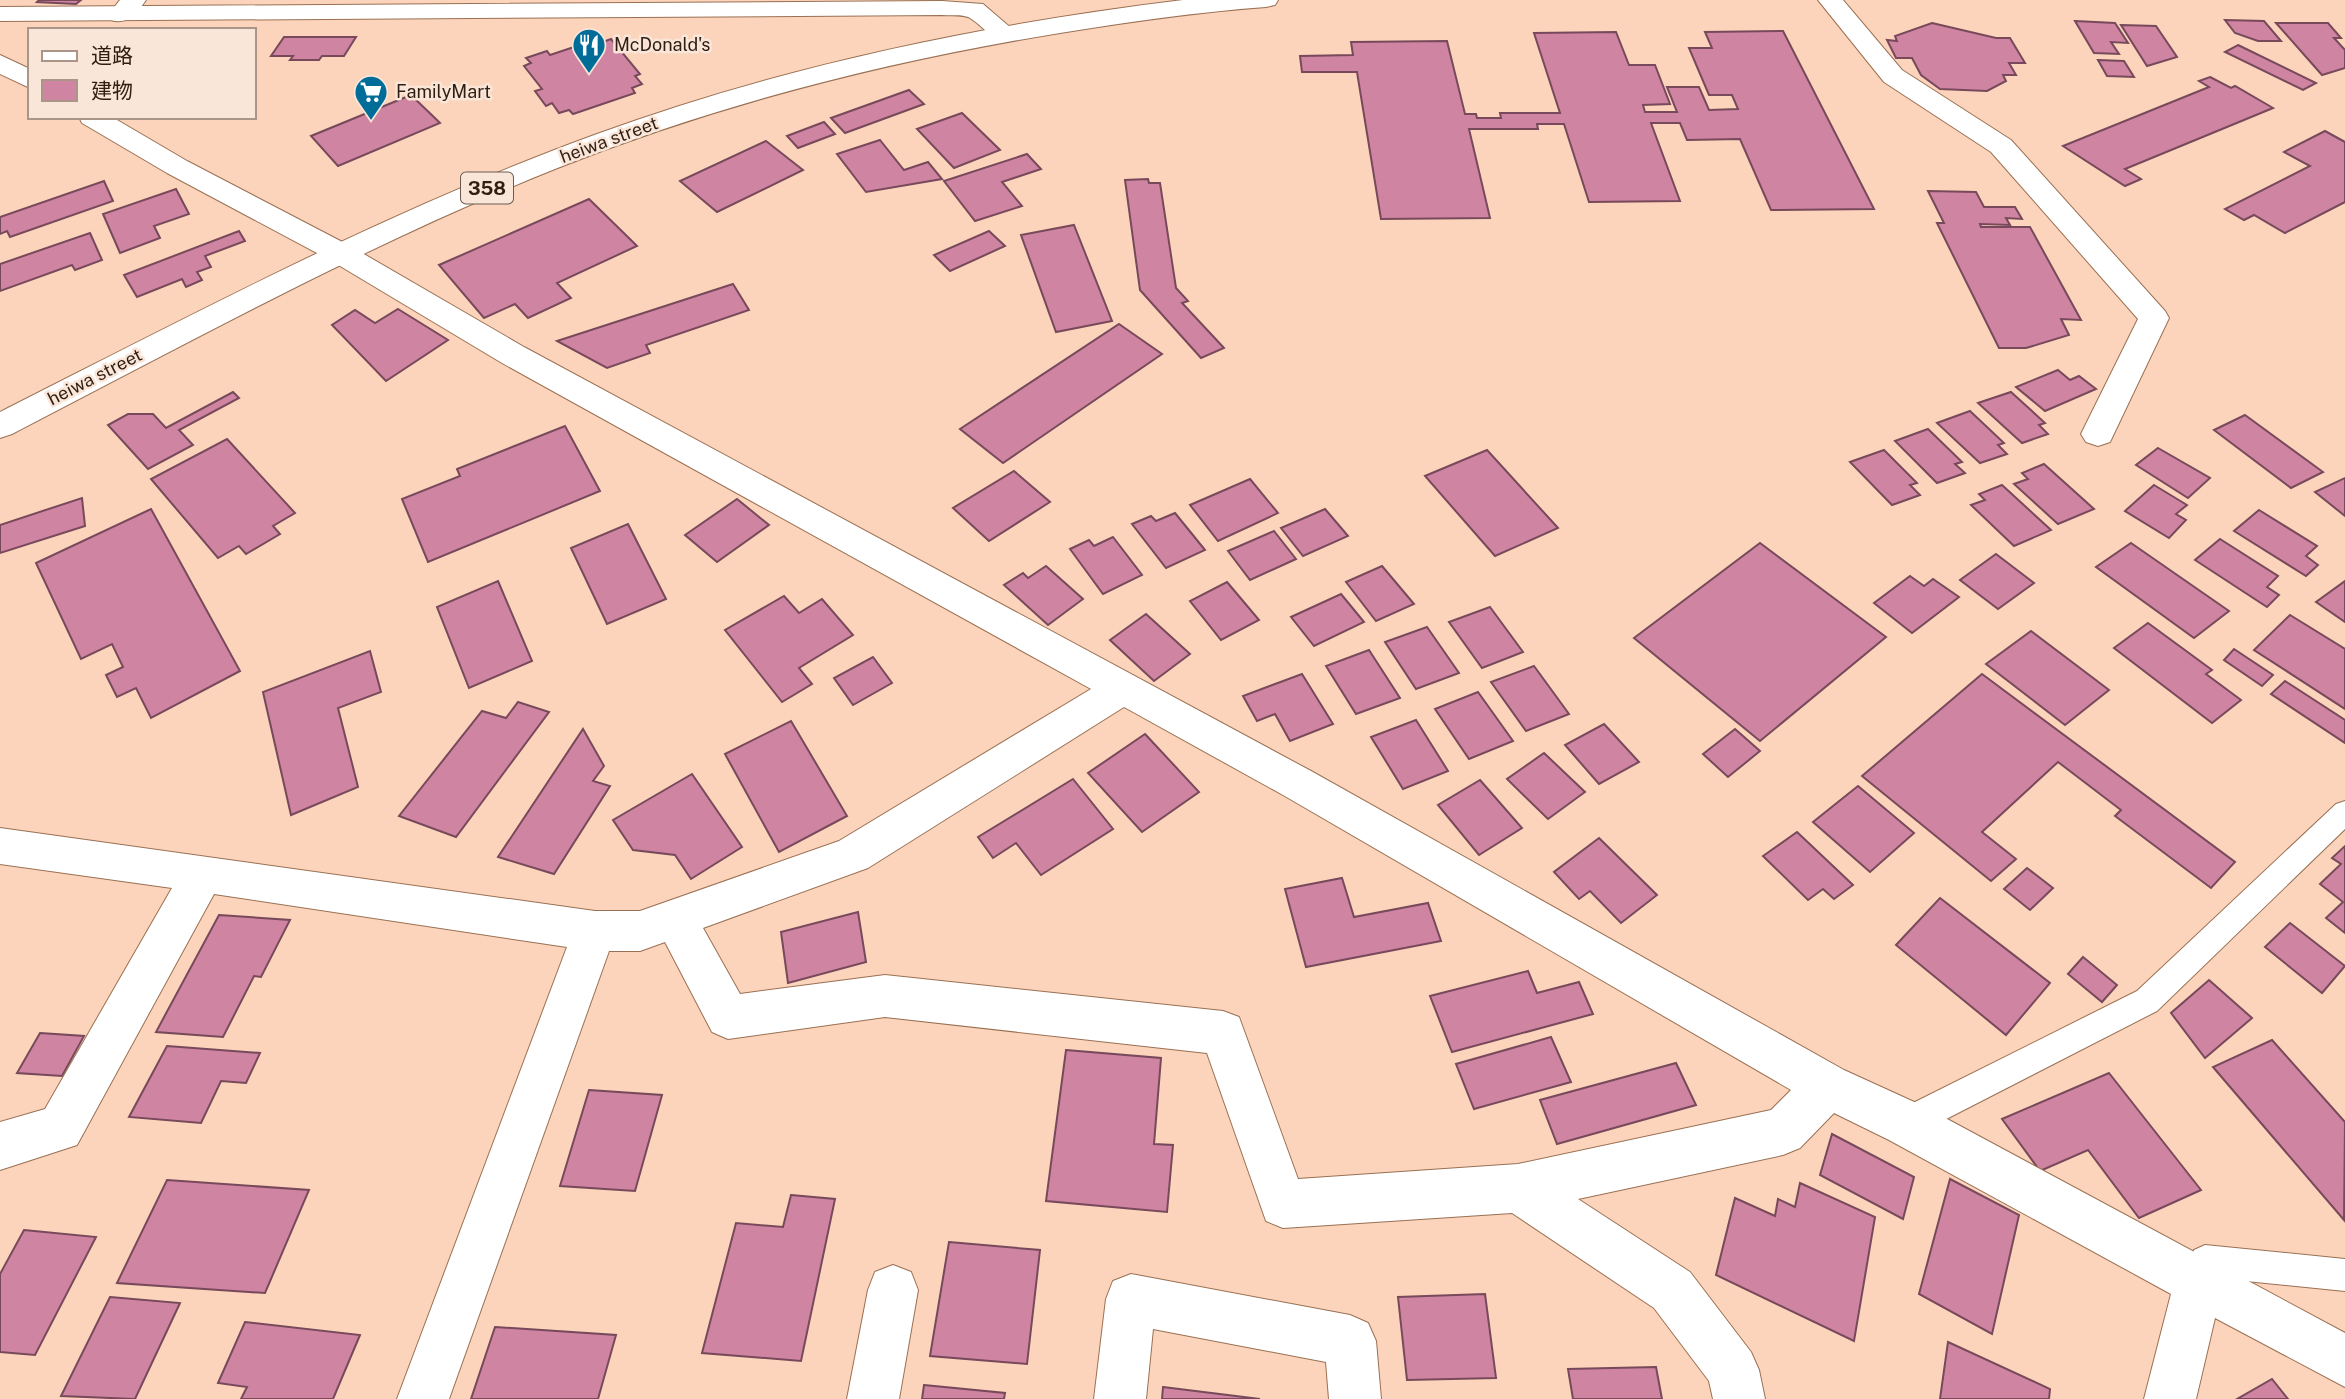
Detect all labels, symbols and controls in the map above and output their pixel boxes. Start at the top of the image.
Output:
restaurant icon: McDonald's [570,26,608,75]
legend [28,28,256,119]
place label: McDonald's [614,34,710,55]
text: 道路 [91,43,133,68]
supermarket icon: FamilyMart [352,73,390,122]
text: 建物 [91,78,133,103]
place label: FamilyMart [396,81,491,102]
street label: heiwa street [557,112,661,167]
road number: 358 [461,172,513,204]
street label: heiwa street [44,344,145,409]

